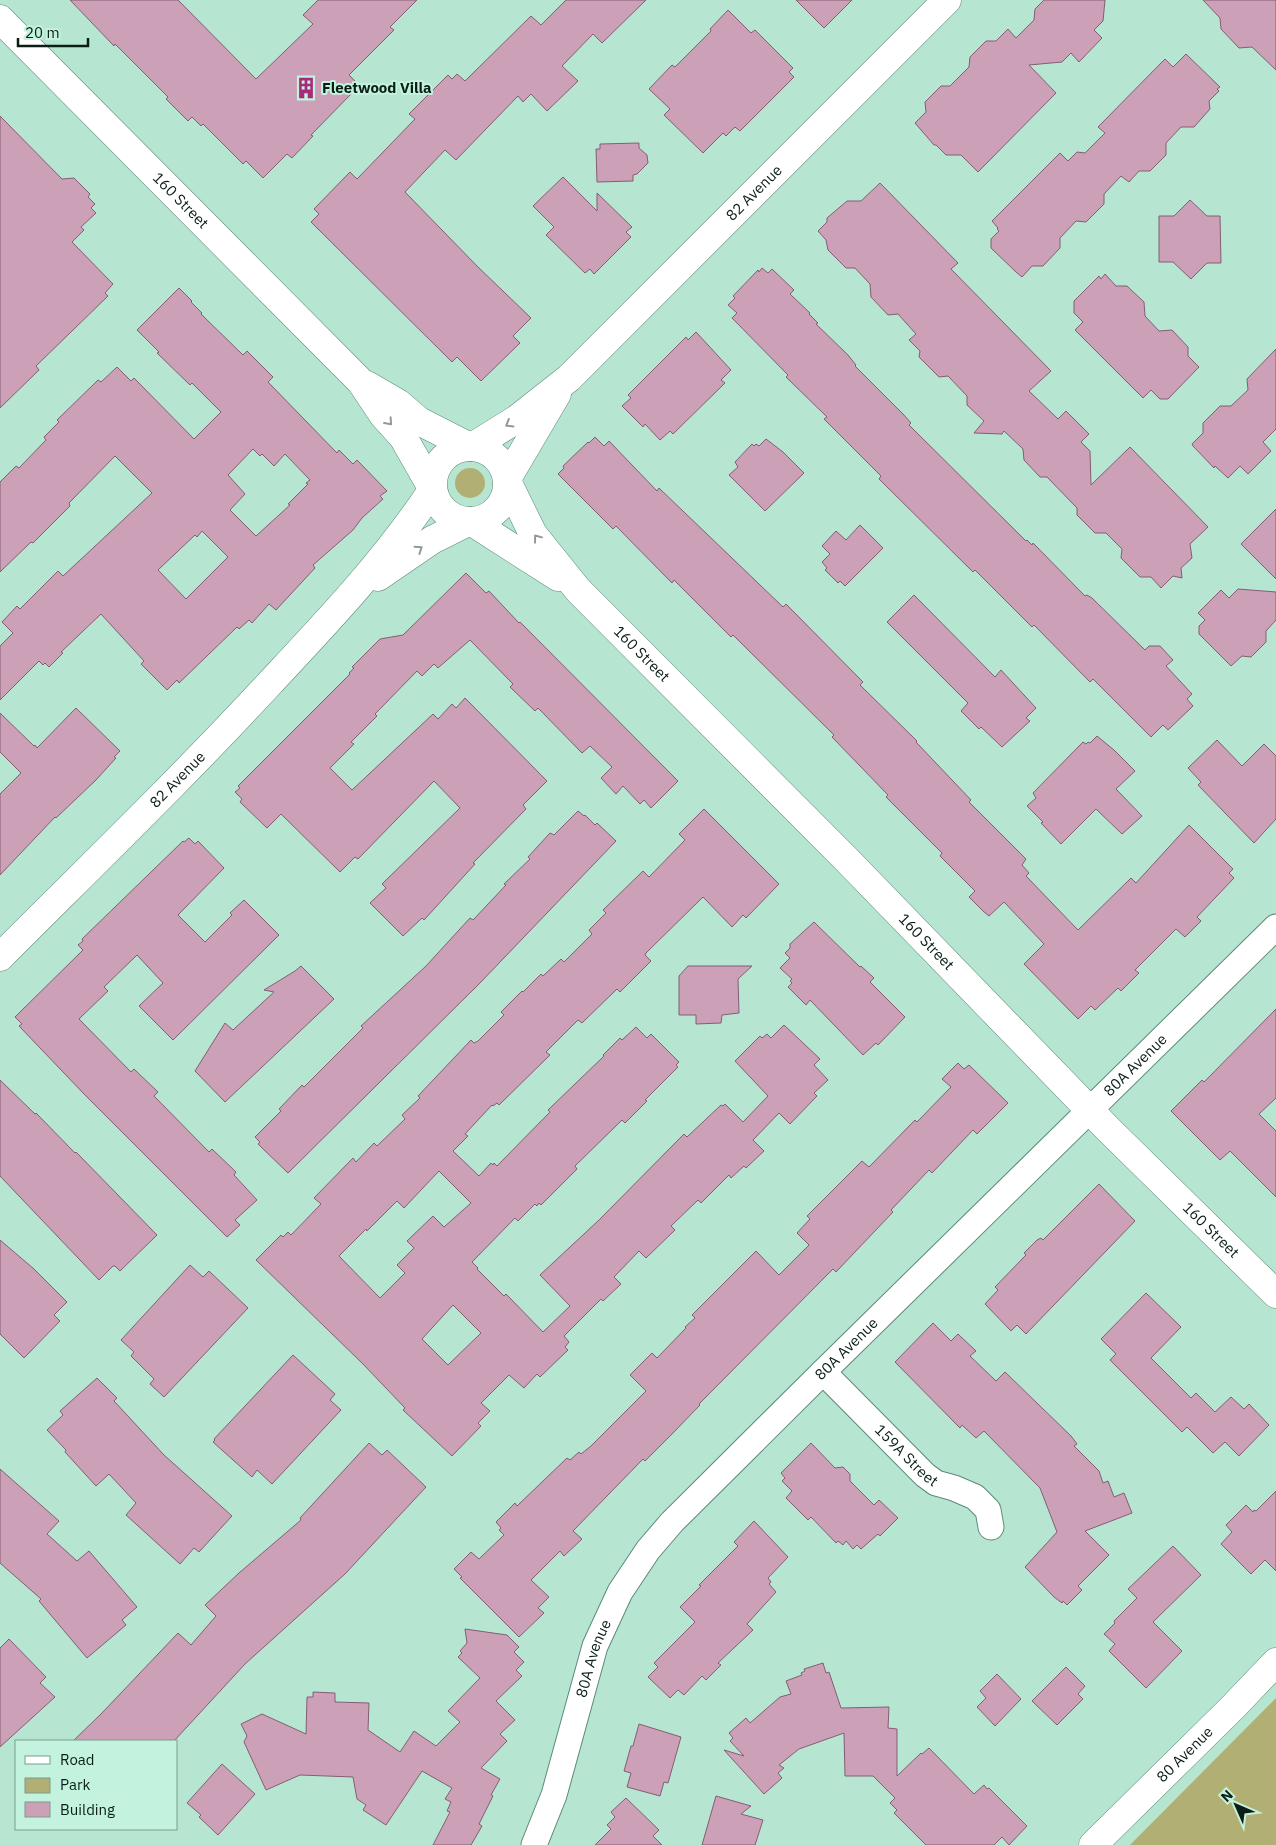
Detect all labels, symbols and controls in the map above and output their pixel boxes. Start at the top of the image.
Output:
scale bar [18,15,88,47]
text: 20 m [25,23,60,42]
building icon: Fleetwood Villa [293,75,319,101]
place label: Fleetwood Villa [322,78,432,97]
street label: 82 Avenue [722,160,786,225]
street label: 160 Street [149,168,213,232]
one-way arrow [383,416,392,425]
one-way arrow [505,417,514,427]
one-way arrow [534,535,542,544]
one-way arrow [414,545,423,555]
street label: 160 Street [610,621,674,686]
street label: 82 Avenue [145,747,209,811]
street label: 160 Street [895,909,959,974]
street label: 80A Avenue [1099,1029,1171,1100]
street label: 160 Street [1179,1198,1243,1262]
street label: 80A Avenue [810,1313,882,1384]
street label: 159A Street [871,1420,942,1490]
street label: 80A Avenue [571,1616,615,1700]
street label: 80 Avenue [1152,1722,1217,1786]
legend [15,1740,178,1830]
text: Road [60,1750,95,1769]
text: Park [60,1775,90,1794]
north arrow [1211,1780,1261,1830]
text: N [1217,1786,1237,1806]
text: Building [60,1800,115,1819]

